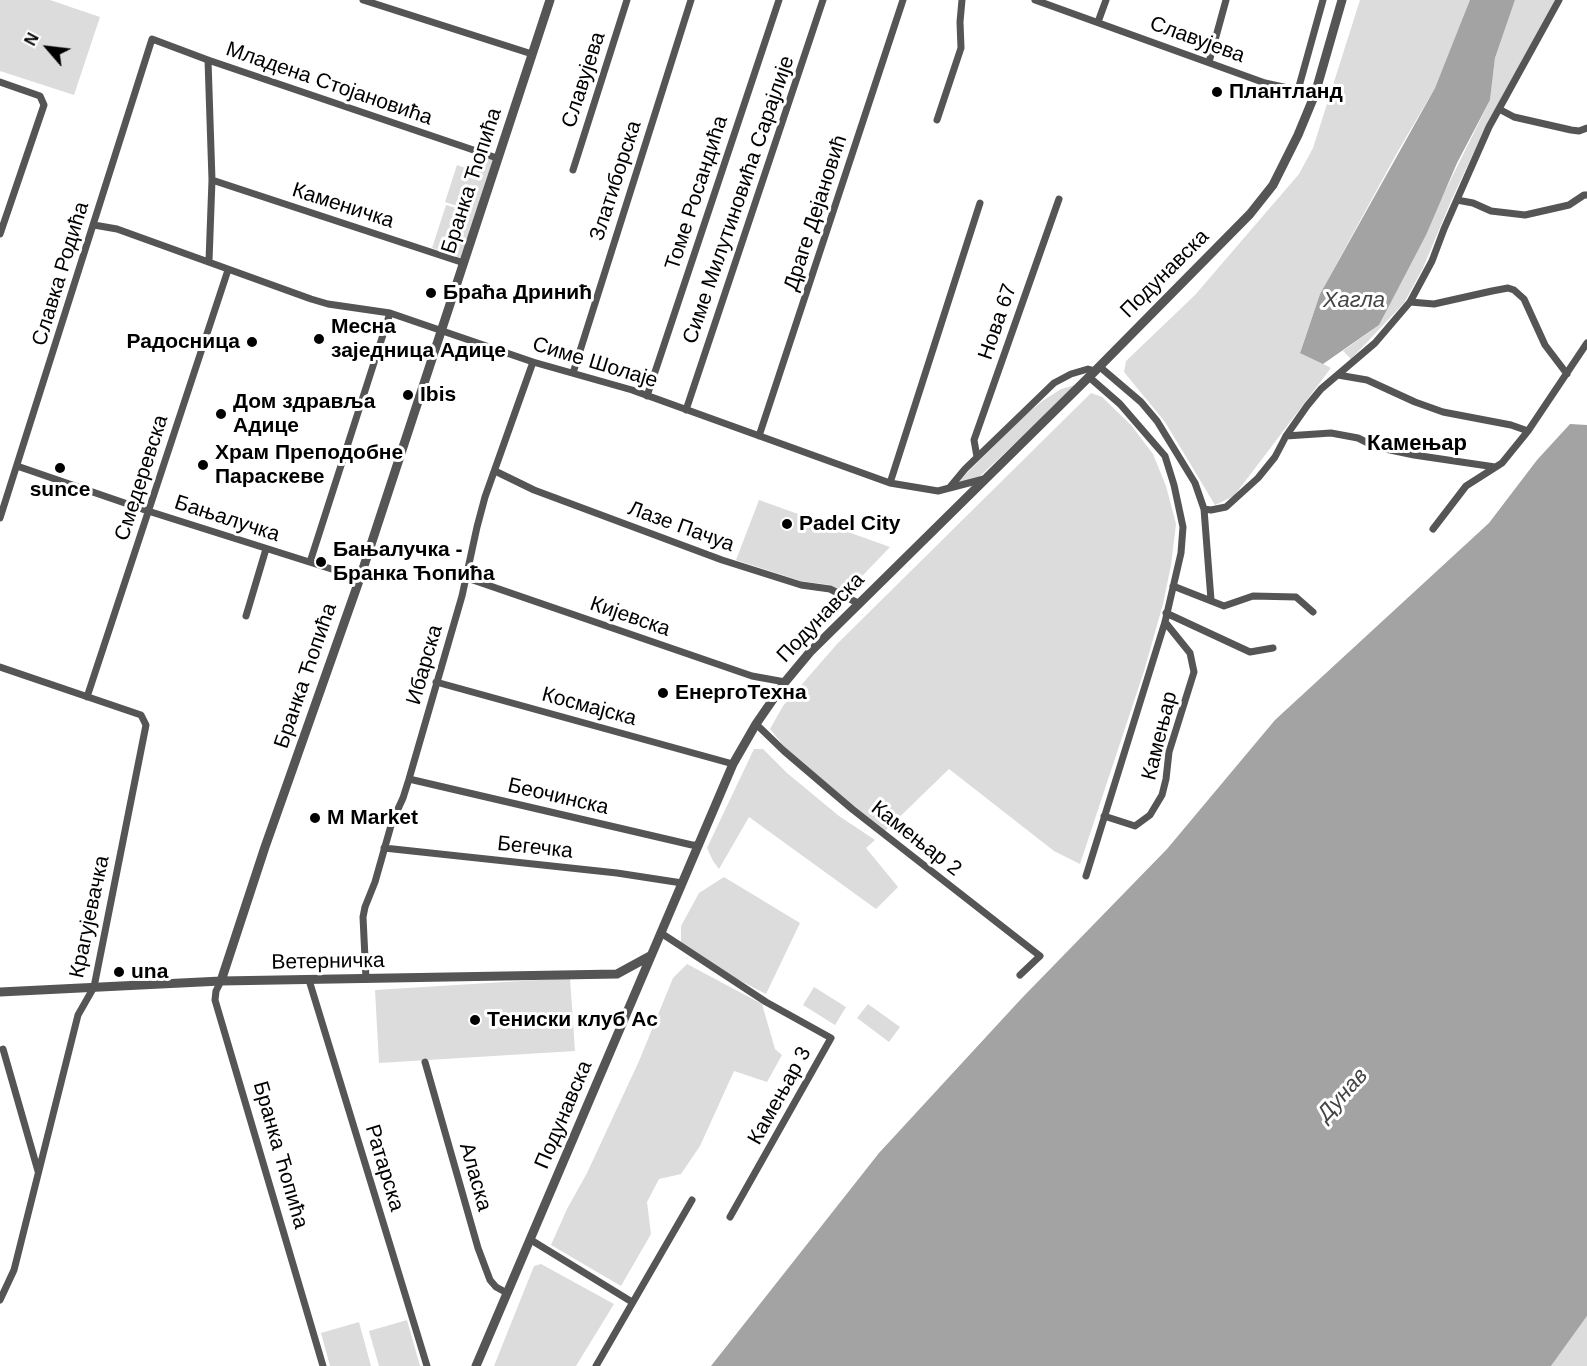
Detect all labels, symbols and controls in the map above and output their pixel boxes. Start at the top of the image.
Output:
street label: Славујева [1146,11,1248,69]
north arrow [18,18,78,78]
street label: Славујева [557,29,611,131]
text: N [21,30,42,48]
street label: Младена Стојановића [223,37,435,131]
street label: Симе Милутиновића Сарајлије [678,53,800,347]
place label: Плантланд [1229,79,1343,105]
marker: Плантланд [1210,85,1224,99]
street label: Бранка Ћопића [437,105,507,257]
street label: Томе Росандића [660,113,734,273]
street label: Златиборска [585,118,647,244]
street label: Драге Дејановић [779,132,853,294]
street label: Каменичка [289,178,397,234]
street label: Славка Родића [27,199,95,349]
street label: Подунавска [1115,224,1215,324]
place label: Браћа Дринић [443,280,592,306]
street label: Нова 67 [973,281,1023,363]
marker: Браћа Дринић [424,286,438,300]
water label: Хагла [1323,288,1385,314]
place label: Месна заједница Адице [331,314,506,364]
place label: Радосница [127,329,240,355]
marker: Месна заједница Адице [312,332,326,346]
street label: Симе Шолаје [529,332,661,394]
marker: Радосница [245,335,259,349]
place label: Ibis [420,382,456,408]
marker: Ibis [401,388,415,402]
place label: Дом здравља Адице [233,389,375,439]
marker: Дом здравља Адице [214,407,228,421]
street label: Смедеревска [110,412,174,544]
district label: Камењар [1367,431,1467,457]
place label: Храм Преподобне Параскеве [215,440,403,490]
marker: Храм Преподобне Параскеве [196,458,210,472]
marker: sunce [53,461,67,475]
place label: sunce [30,477,90,503]
street label: Бањалучка [171,490,283,548]
street label: Лазе Пачуа [624,496,738,558]
place label: Padel City [799,511,901,537]
marker: Padel City [780,517,794,531]
place label: Бањалучка - Бранка Ћопића [333,537,495,587]
marker: Бањалучка - Бранка Ћопића [314,555,328,569]
street label: Подунавска [772,568,870,668]
street label: Кијевска [587,592,673,642]
street label: Бранка Ћопића [269,600,343,752]
street label: Ибарска [402,622,448,708]
place label: ЕнергоТехна [675,680,807,706]
street label: Космајска [539,682,639,732]
marker: ЕнергоТехна [656,686,670,700]
street label: Камењар [1137,689,1183,783]
street label: Беочинска [505,773,611,821]
street label: Камењар 2 [866,796,966,882]
place label: M Market [327,805,418,831]
marker: M Market [308,811,322,825]
street label: Бегечка [496,832,574,864]
street label: Крагујевачка [65,853,115,981]
street label: Ветерничка [271,948,385,976]
place label: una [131,959,168,985]
marker: una [112,965,126,979]
place label: Тениски клуб Ас [487,1007,658,1033]
marker: Тениски клуб Ас [468,1013,482,1027]
street label: Камењар 3 [743,1043,817,1149]
street label: Подунавска [530,1057,598,1173]
water label: Дунав [1312,1063,1374,1127]
street label: Бранка Ћопића [247,1078,313,1232]
street label: Ратарска [359,1122,409,1214]
street label: Аласка [453,1140,497,1214]

